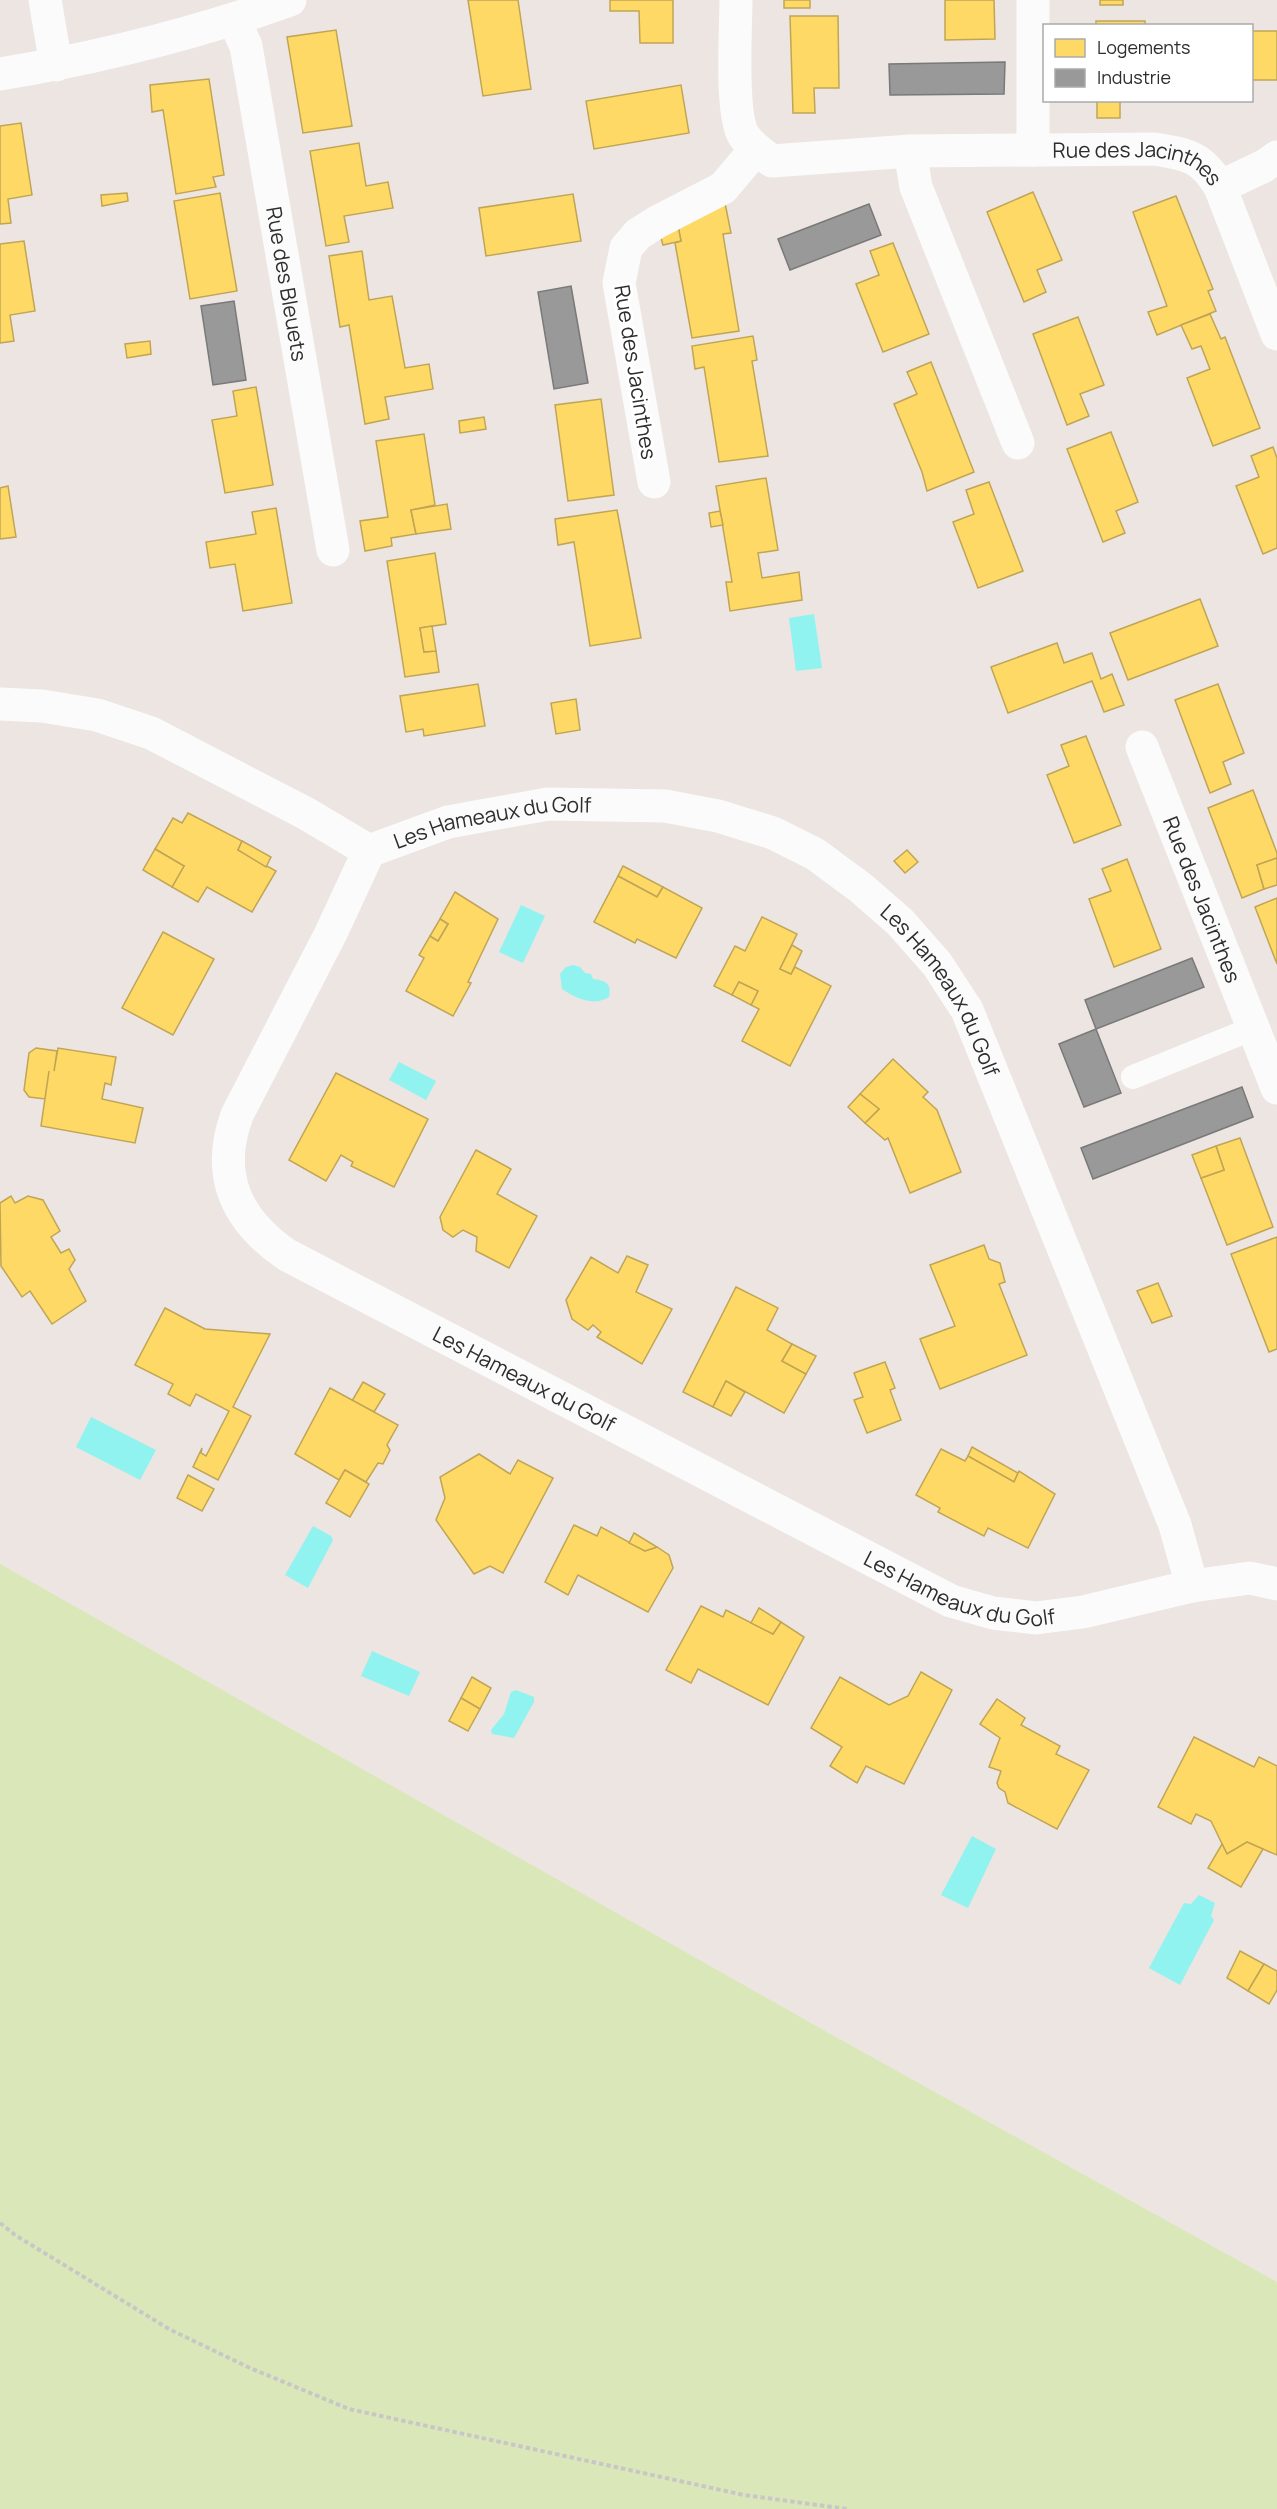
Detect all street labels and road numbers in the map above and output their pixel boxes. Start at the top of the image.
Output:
street label: Rue des Jacinthes [1052,135,1229,191]
street label: Rue des Bleuets [260,204,314,363]
street label: Rue des Jacinthes [608,283,664,461]
street label: Les Hameaux du Golf [389,790,592,855]
street label: Rue des Jacinthes [1157,812,1248,987]
street label: Les Hameaux du Golf [875,897,1006,1081]
street label: Les Hameaux du Golf [428,1320,621,1438]
street label: Les Hameaux du Golf [859,1544,1057,1633]

